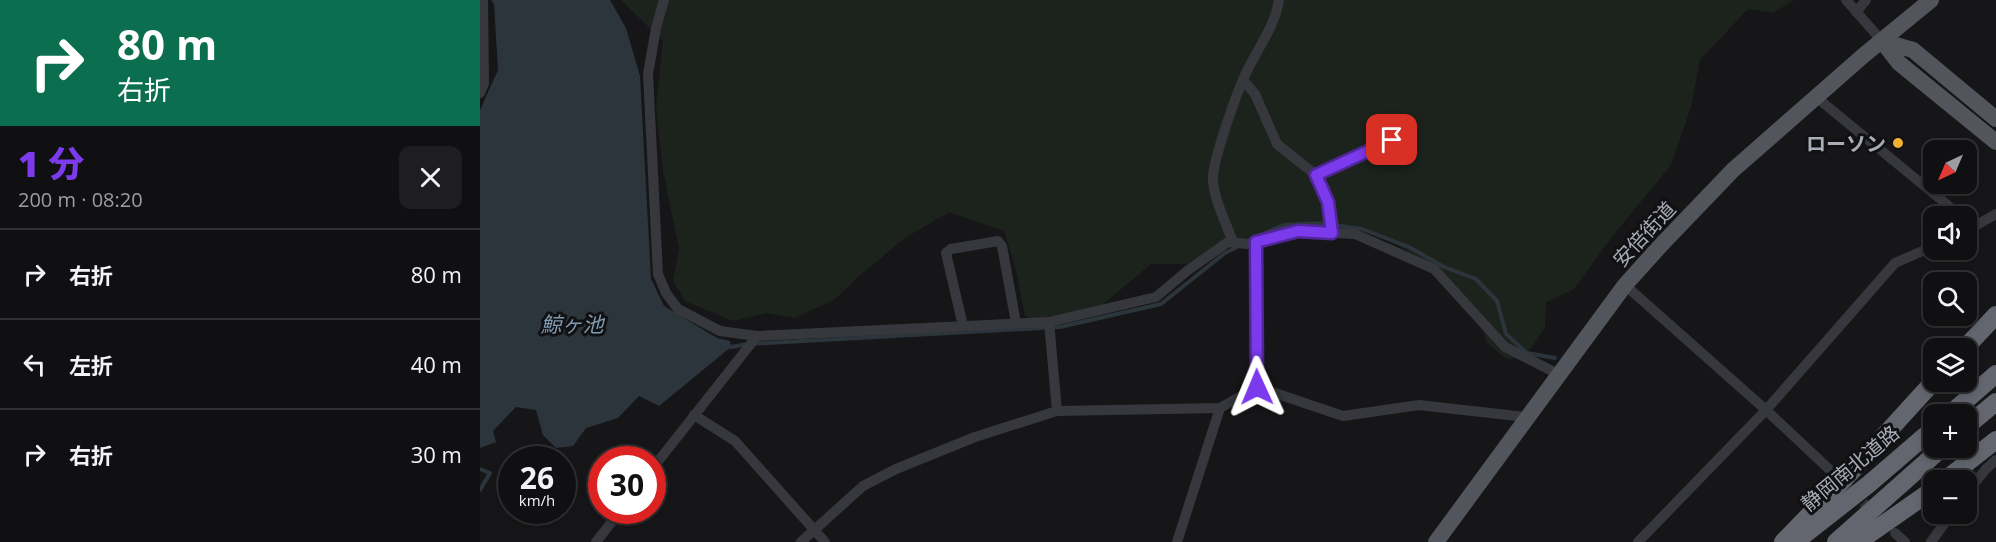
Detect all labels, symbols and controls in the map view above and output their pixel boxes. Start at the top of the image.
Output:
text: 80 m [117,15,217,72]
icon: right [18,24,96,102]
text: 右折 [117,71,171,108]
pin [1366,114,1417,165]
icon: arrive [1375,123,1408,156]
place label: ローソン [1806,130,1886,157]
marker: ローソン [1891,136,1905,150]
text: 1 分 [18,139,84,188]
north arrow [1923,140,1977,194]
map controls [1923,140,1977,524]
button: close [399,146,462,209]
text: 200 m · 08:20 [18,186,143,213]
street label: 安倍街道 [1607,196,1681,272]
button: sound [1923,206,1977,260]
icon: right [18,258,51,291]
text: 80 m [411,259,462,289]
text: 右折 [69,260,113,290]
button: search [1923,272,1977,326]
water label: 鯨ヶ池 [541,310,605,338]
button: layers [1923,338,1977,392]
icon: left [18,348,51,381]
text: 40 m [411,349,462,379]
text: 左折 [69,350,113,380]
position arrow [1225,355,1289,419]
button: + [1923,404,1977,458]
street label: 静岡南北道路 [1795,419,1905,517]
icon: right [18,438,51,471]
text: 30 m [411,439,462,469]
text: 右折 [69,440,113,470]
speed limit sign: 30 [588,446,666,524]
text: 26 [520,457,554,498]
button: − [1923,470,1977,524]
text: km/h [519,490,555,510]

